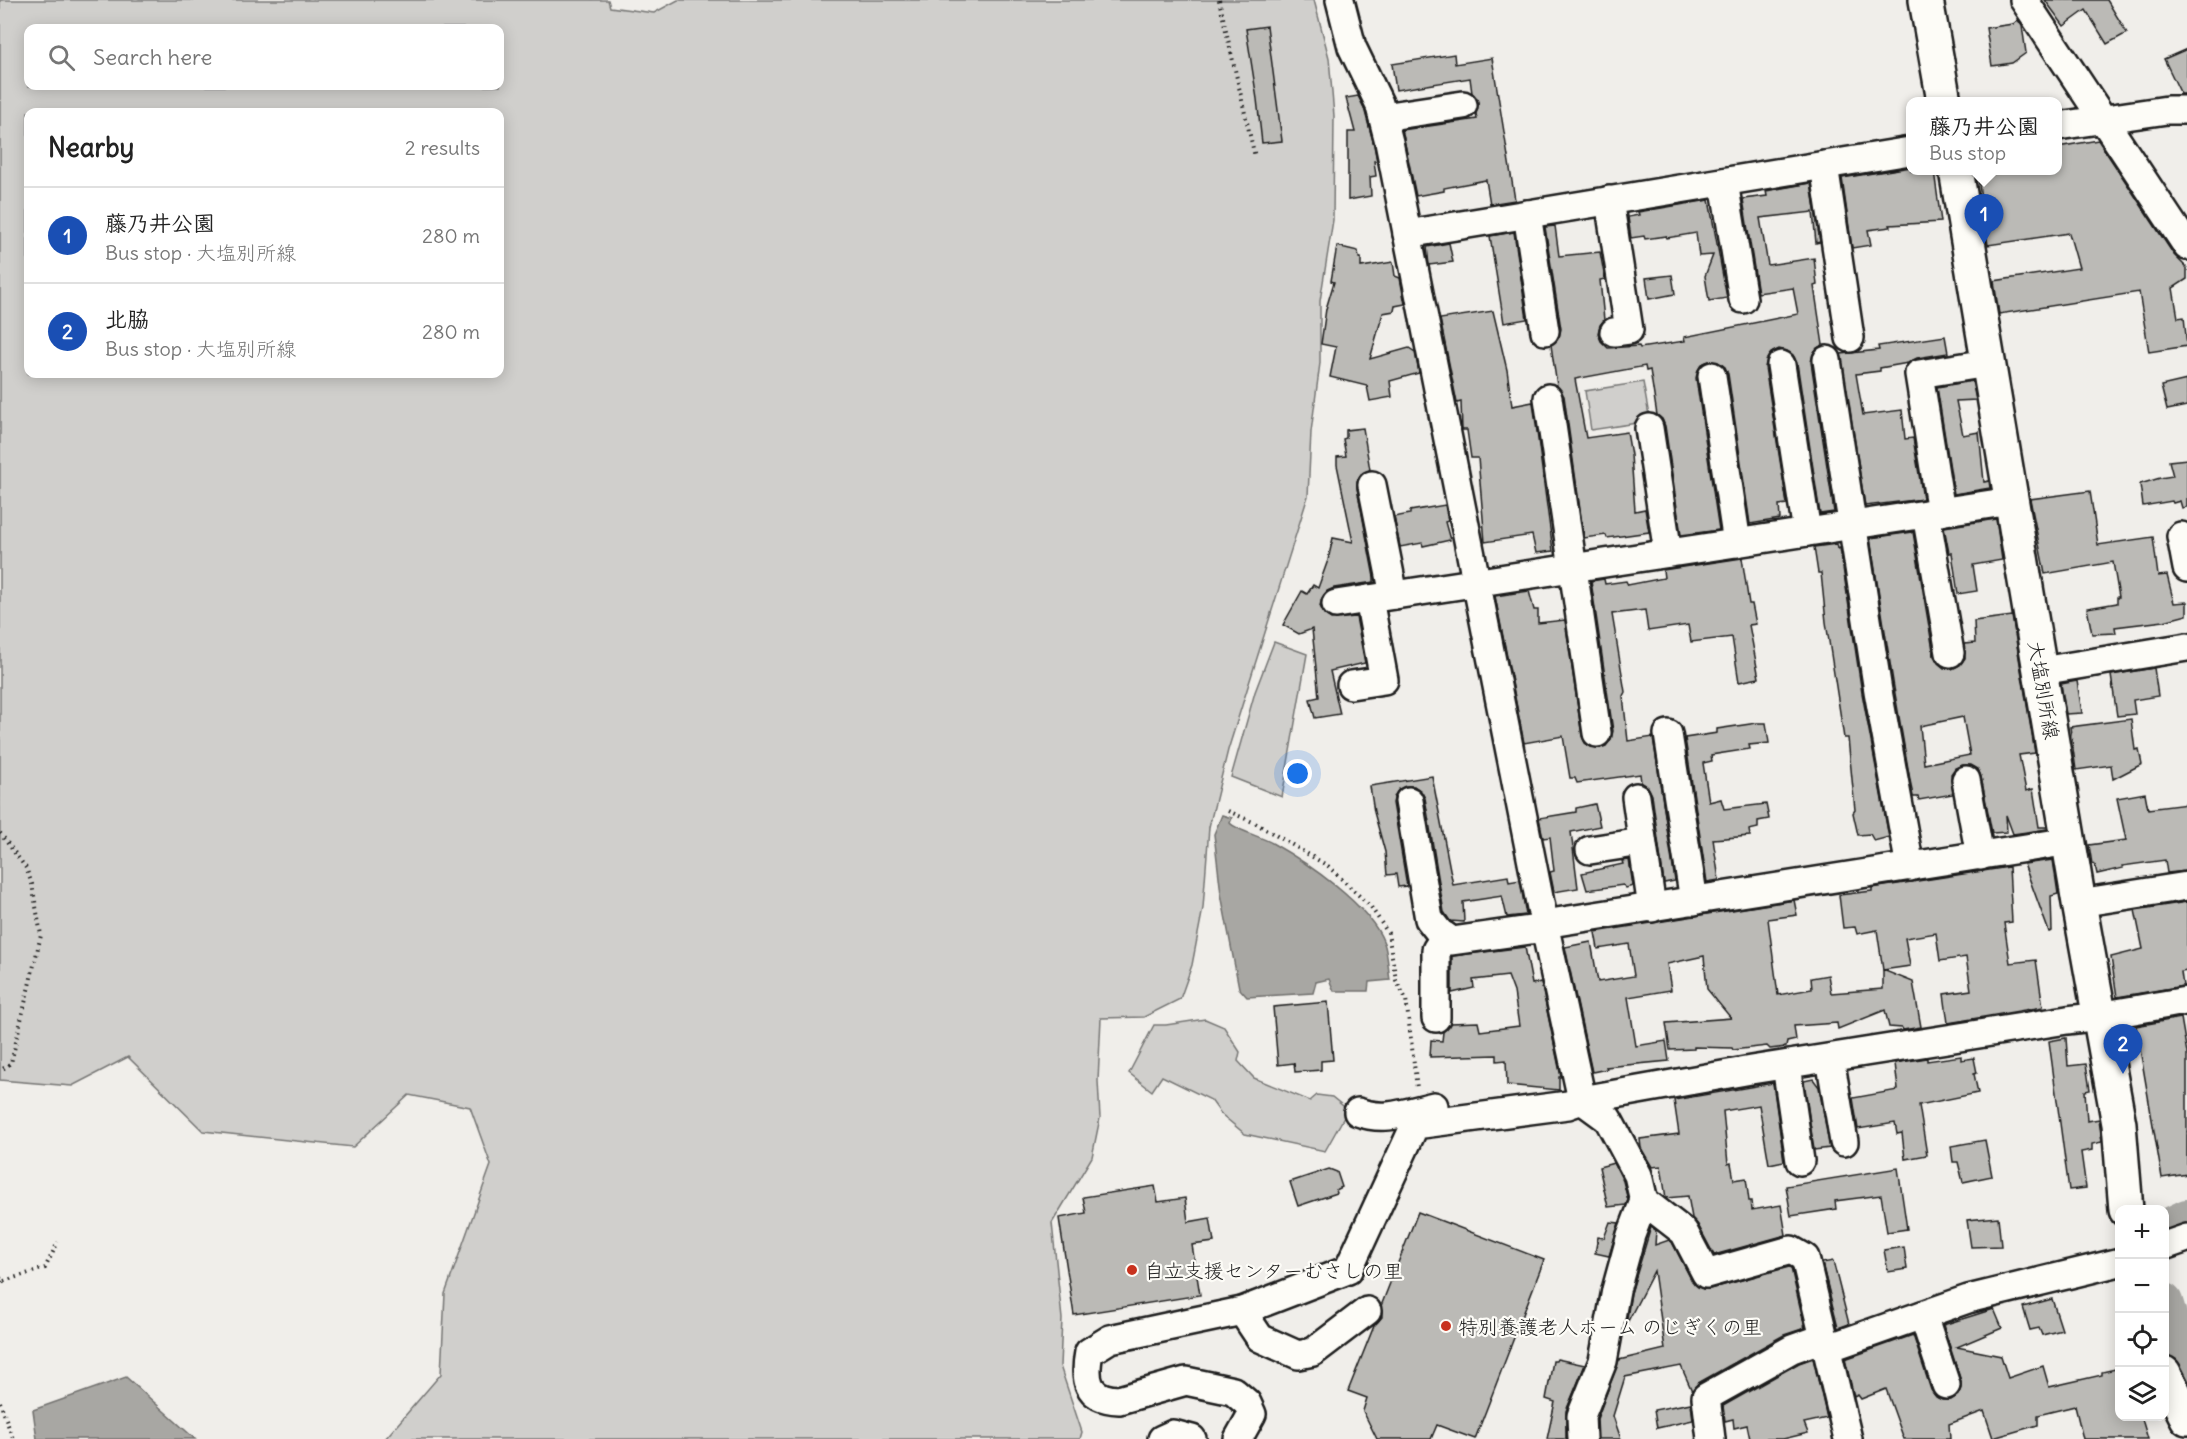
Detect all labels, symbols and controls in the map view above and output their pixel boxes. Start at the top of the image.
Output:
search box [24,24,504,90]
icon: search [45,41,78,74]
text: Search here [93,43,212,71]
popup [1906,97,2062,175]
text: 藤乃井公園 [1929,112,2039,140]
text: Nearby [48,131,134,164]
text: 2 results [405,135,480,160]
text: Bus stop [1929,140,2006,165]
pin: 1 [1964,194,2004,244]
text: 藤乃井公園 [105,209,215,237]
text: 1 [64,223,71,248]
text: 280 m [422,223,480,248]
text: Bus stop · 大塩別所線 [105,240,296,265]
text: 北脇 [105,305,149,333]
text: 2 [62,319,73,344]
text: 280 m [422,319,480,344]
text: Bus stop · 大塩別所線 [105,336,296,361]
street label: 大塩別所線 [2023,639,2065,741]
your location [1283,759,1312,788]
pin: 2 [2104,1024,2142,1074]
map controls [2115,1205,2169,1421]
button: + [2115,1205,2169,1259]
place label: 自立支援センターむさしの里 [1144,1258,1403,1283]
button: − [2115,1259,2169,1313]
marker: 自立支援センターむさしの里 [1125,1263,1139,1277]
button: locate [2115,1313,2169,1367]
place label: 特別養護老人ホーム のじぎくの里 [1458,1314,1762,1339]
marker: 特別養護老人ホーム のじぎくの里 [1439,1319,1453,1333]
button: layers [2115,1367,2169,1421]

